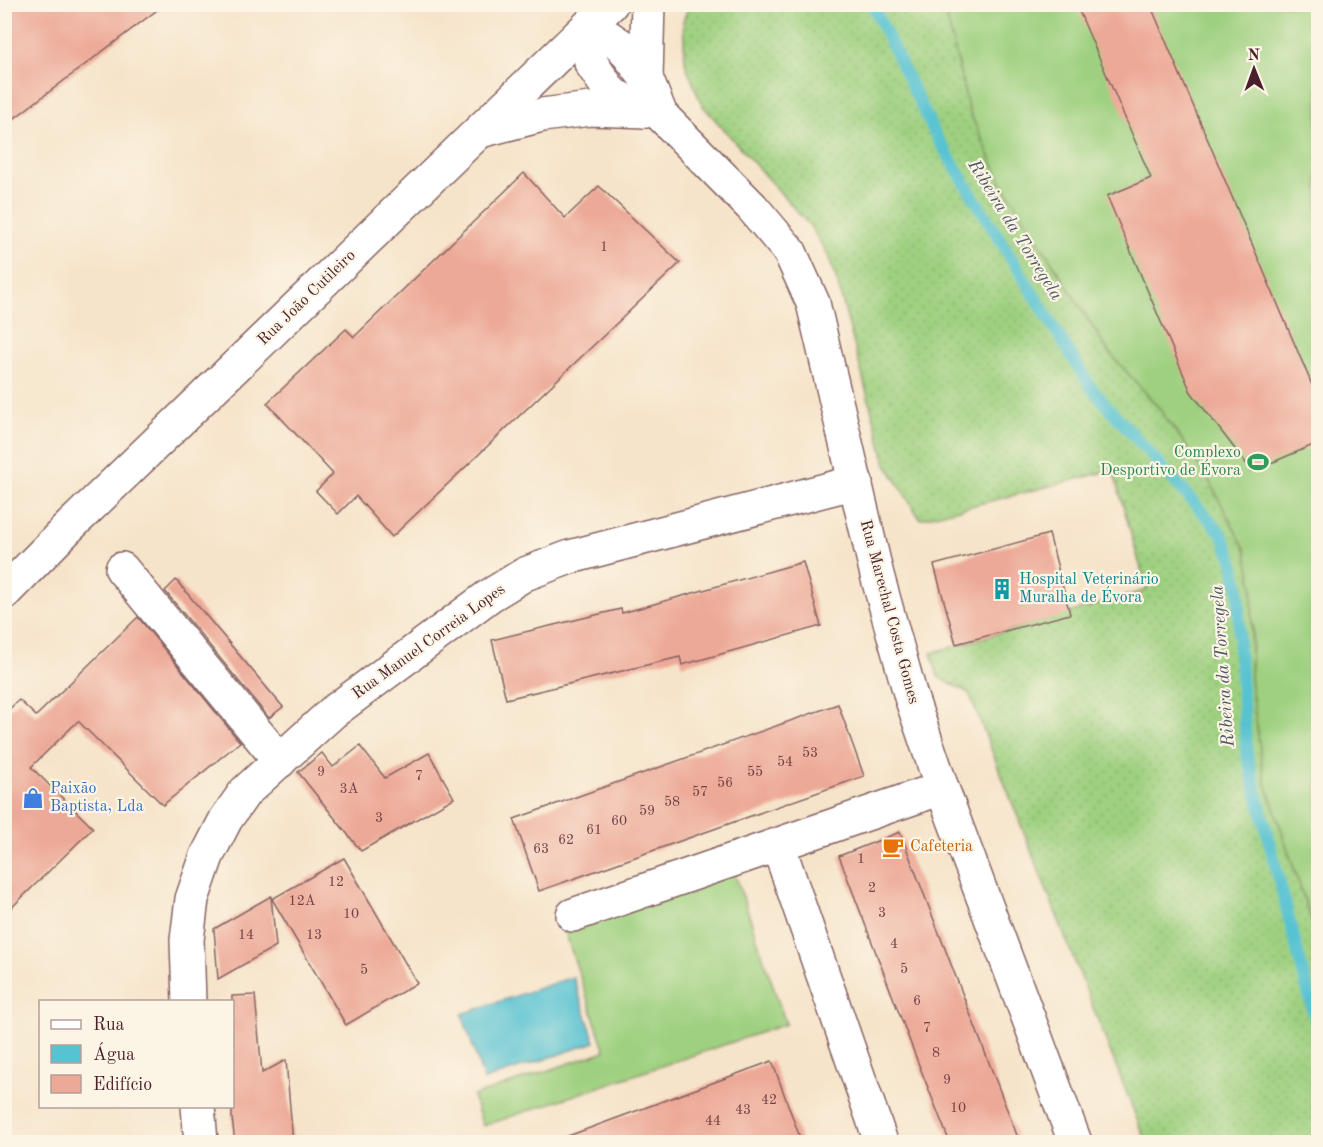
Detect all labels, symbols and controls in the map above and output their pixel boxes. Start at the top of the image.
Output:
north arrow [1224,39,1284,99]
text: N [1248,48,1261,64]
water label: Ribeira da Torregela [964,156,1066,304]
house number: 1 [600,240,608,254]
street label: Rua João Cutileiro [255,247,359,349]
place label: Complexo Desportivo de Évora [1100,445,1241,479]
sports icon: Complexo Desportivo de Évora [1246,450,1270,474]
street label: Rua Marechal Costa Gomes [857,518,921,706]
place label: Hospital Veterinário Muralha de Évora [1019,572,1159,606]
building icon: Hospital Veterinário Muralha de Évora [990,577,1014,601]
street label: Rua Manuel Correia Lopes [350,581,508,703]
water label: Ribeira da Torregela [1208,584,1238,749]
house number: 53 [802,746,818,760]
house number: 54 [777,755,793,769]
house number: 9 [317,765,325,779]
house number: 55 [747,765,763,779]
house number: 7 [415,769,423,783]
house number: 56 [717,776,733,790]
place label: Paixão Baptista, Lda [50,781,144,815]
house number: 3A [340,782,359,796]
house number: 57 [692,785,708,799]
shop icon: Paixão Baptista, Lda [21,786,45,810]
house number: 58 [664,795,680,809]
house number: 59 [639,804,655,818]
house number: 3 [375,811,383,825]
house number: 60 [611,814,627,828]
house number: 61 [586,823,602,837]
house number: 62 [558,833,574,847]
cafe icon: Cafeteria [881,835,905,859]
place label: Cafeteria [910,839,973,855]
house number: 63 [533,842,549,856]
house number: 1 [857,852,865,866]
house number: 12 [328,875,344,889]
house number: 2 [868,881,876,895]
house number: 12A [289,894,316,908]
house number: 3 [878,906,886,920]
house number: 10 [343,907,359,921]
house number: 14 [238,928,254,942]
house number: 13 [306,928,322,942]
house number: 4 [890,937,898,951]
house number: 5 [900,962,908,976]
house number: 5 [360,963,368,977]
house number: 6 [913,994,921,1008]
legend [39,1000,234,1108]
text: Rua [93,1016,124,1034]
house number: 7 [923,1021,931,1035]
text: Água [93,1042,135,1064]
house number: 8 [932,1046,940,1060]
house number: 9 [943,1073,951,1087]
text: Edifício [93,1076,152,1094]
house number: 42 [761,1093,777,1107]
house number: 10 [950,1101,966,1115]
house number: 43 [735,1103,751,1117]
house number: 44 [705,1114,721,1128]

